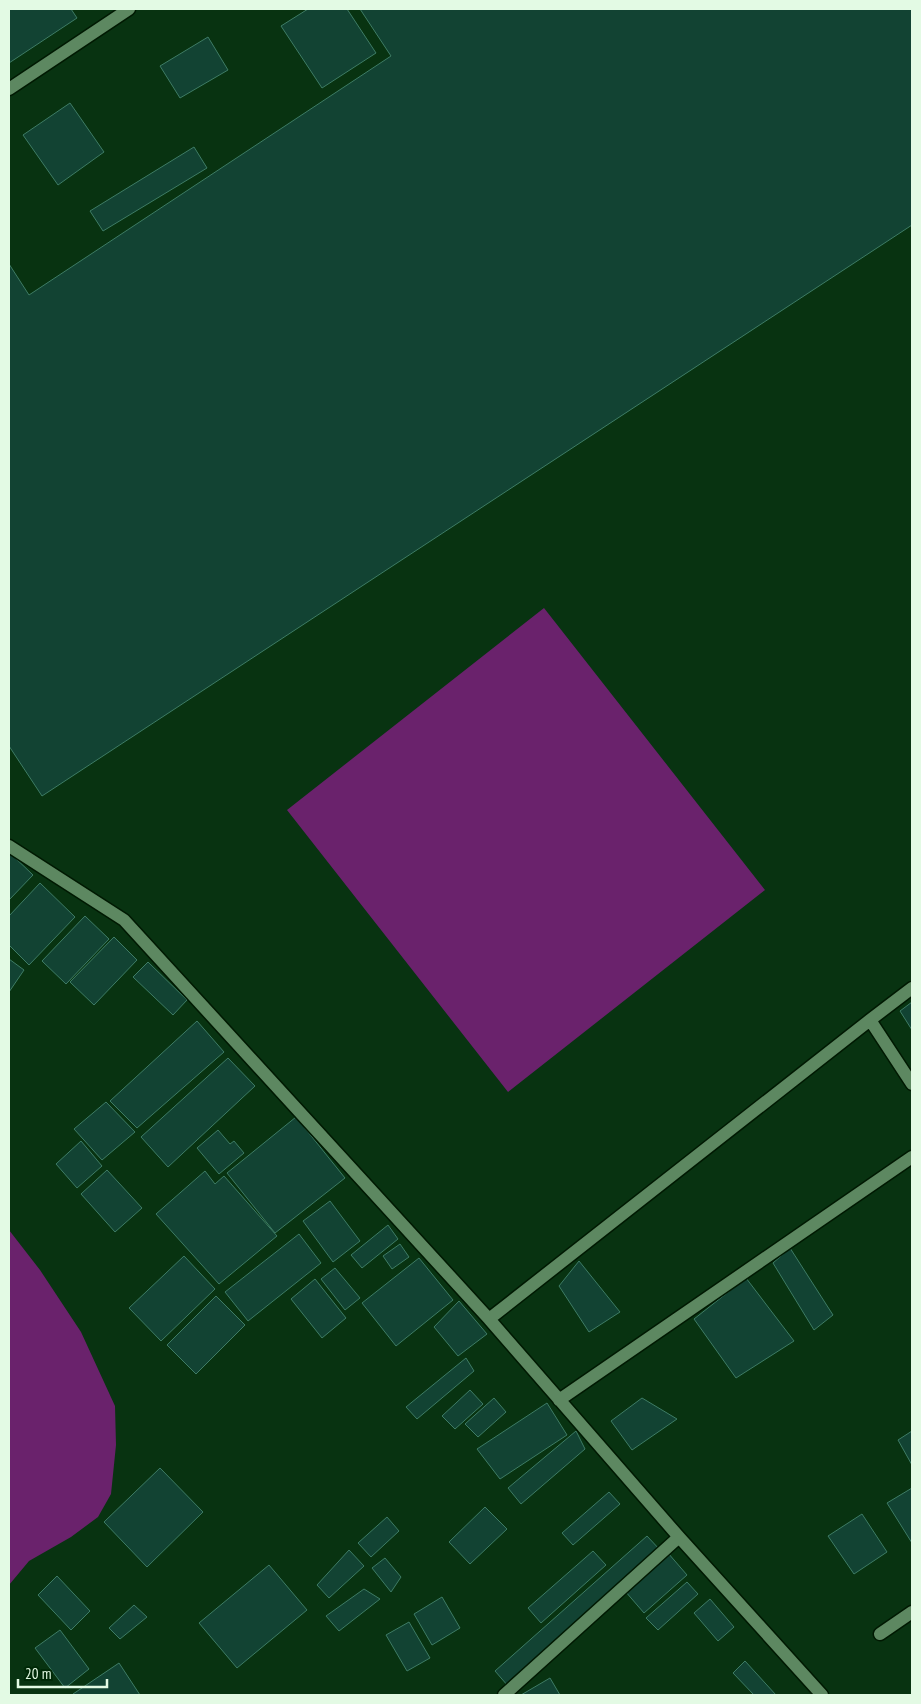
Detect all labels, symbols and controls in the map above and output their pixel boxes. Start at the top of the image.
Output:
scale bar [18,1656,106,1688]
text: 20 m [25,1664,51,1683]

